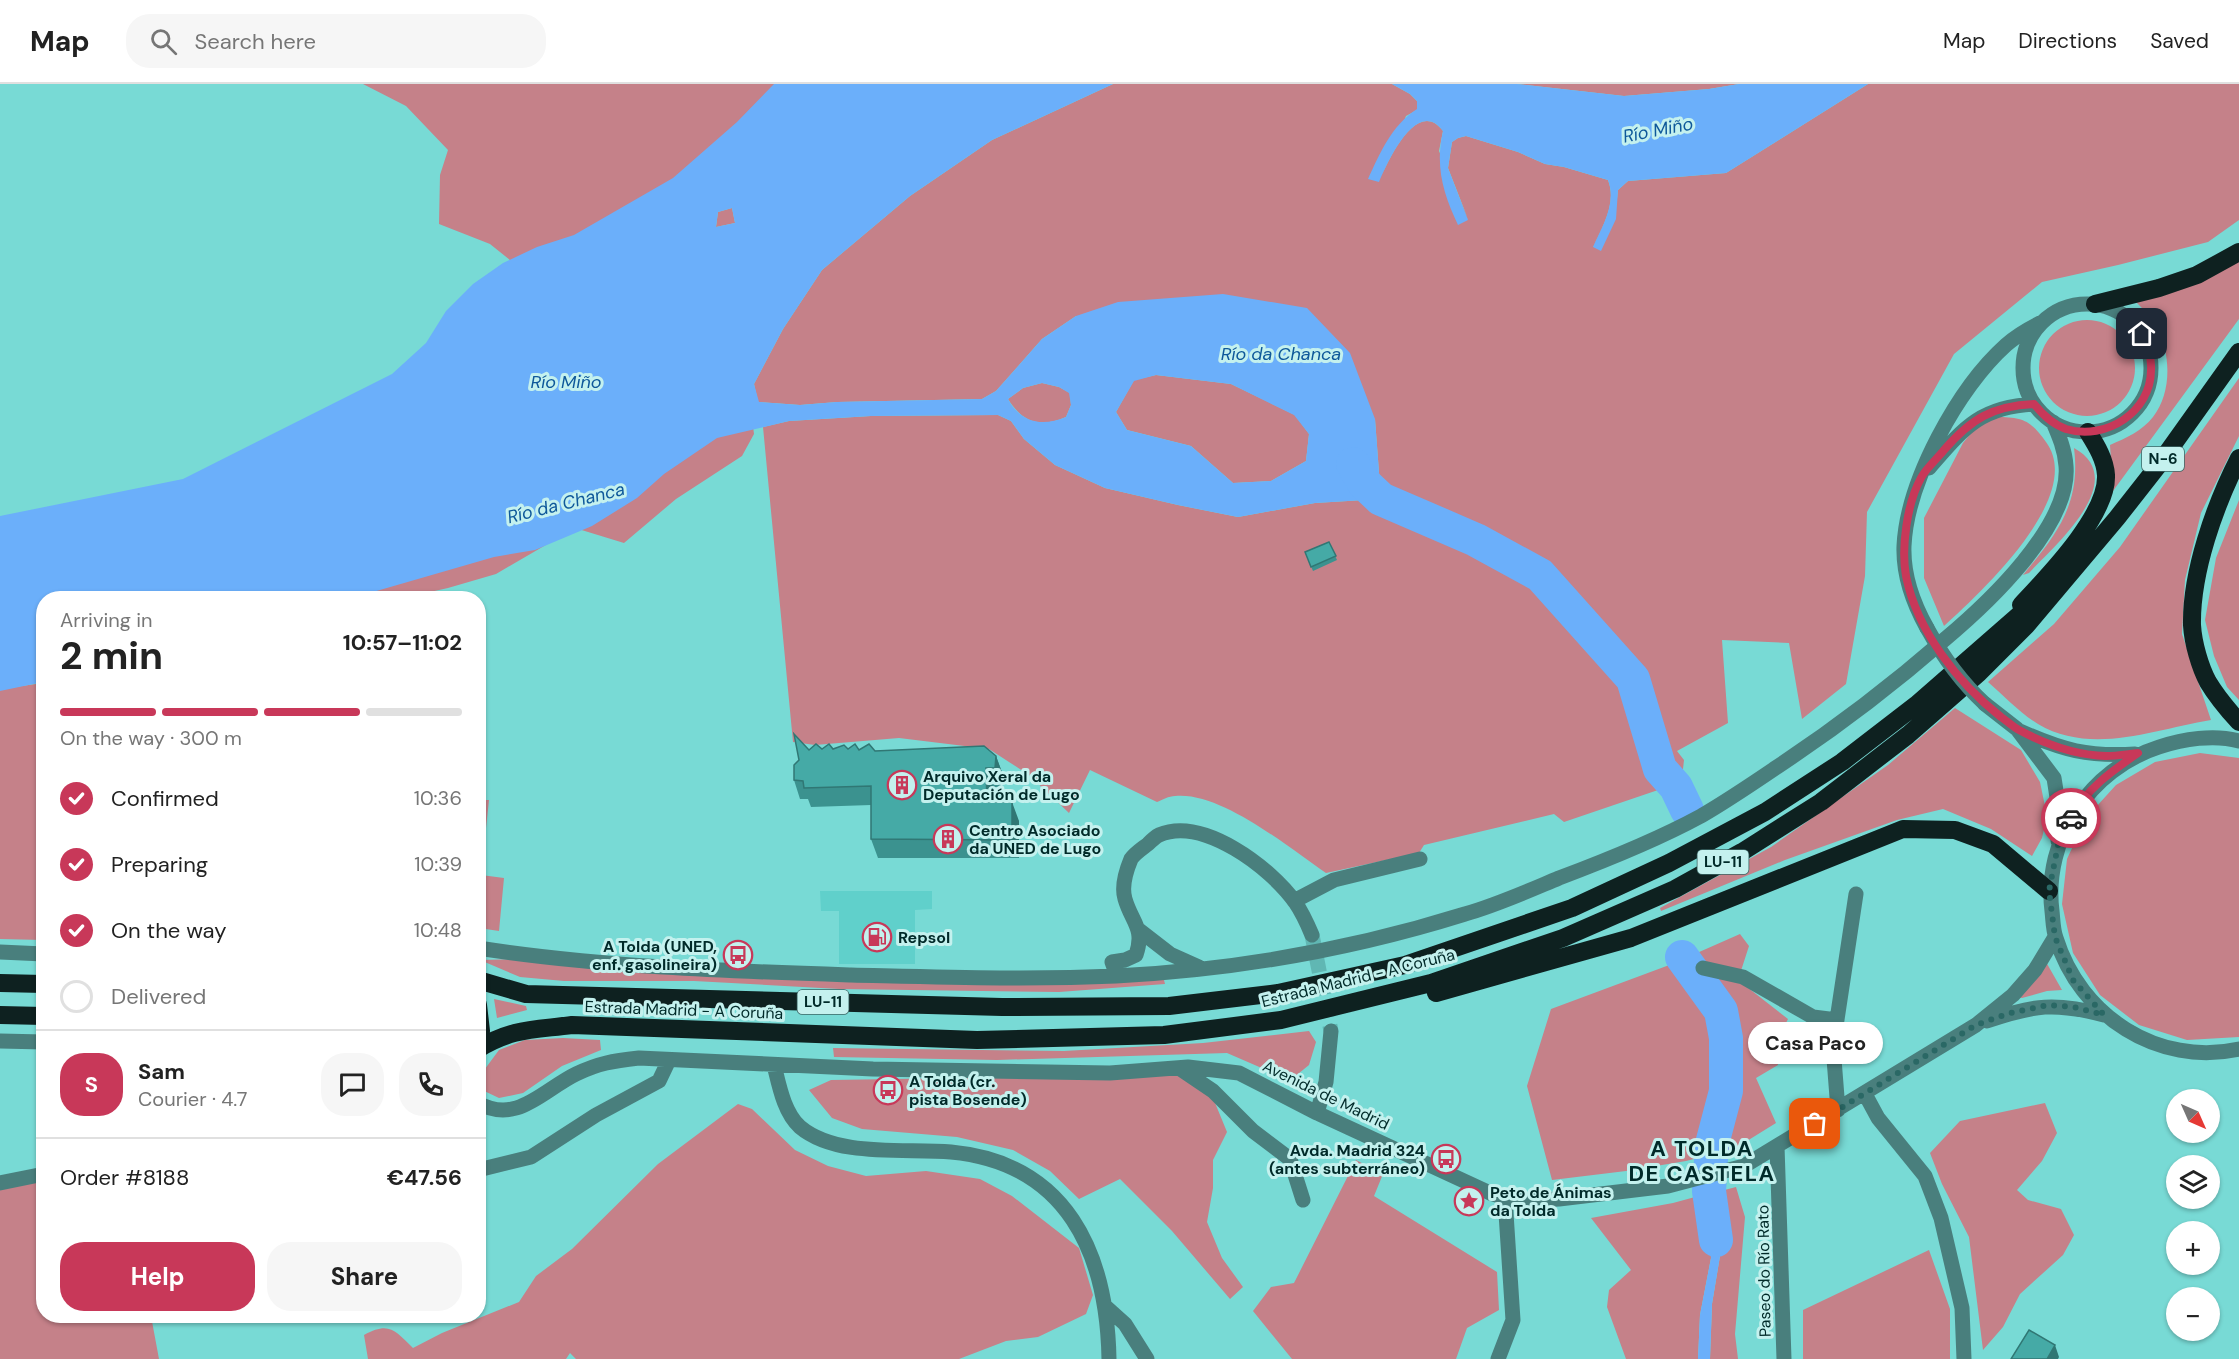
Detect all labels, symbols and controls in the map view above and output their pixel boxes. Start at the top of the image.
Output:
search box [126,14,546,68]
text: Map [30,23,90,60]
icon: search [147,25,180,58]
text: Search here [195,27,316,56]
text: Map [1943,27,1985,55]
text: Directions [2018,27,2117,55]
text: Saved [2150,27,2209,55]
water label: Río Miño [1621,111,1695,149]
pin [2116,308,2167,359]
icon: home [2125,317,2158,350]
water label: Río da Chanca [1221,342,1341,366]
water label: Río Miño [530,370,602,394]
road number: N-6 [2142,447,2184,471]
water label: Río da Chanca [505,477,627,529]
text: Arriving in [60,607,152,633]
text: 10:57–11:02 [343,628,462,657]
text: 2 min [60,630,163,681]
text: On the way · 300 m [60,725,242,751]
place label: Arquivo Xeral da Deputación de Lugo [923,766,1080,805]
building icon: Arquivo Xeral da Deputación de Lugo [886,769,918,801]
icon: check [60,782,93,815]
text: Confirmed [111,784,219,813]
text: 10:36 [414,785,462,811]
courier [2041,788,2101,848]
icon: car [2055,802,2088,835]
place label: Centro Asociado da UNED de Lugo [969,820,1101,859]
building icon: Centro Asociado da UNED de Lugo [932,823,964,855]
icon: check [60,848,93,881]
text: Preparing [111,850,208,879]
road number: LU-11 [1698,850,1748,874]
text: 10:39 [414,851,462,877]
icon: check [60,914,93,947]
text: On the way [111,916,226,945]
text: 10:48 [414,917,462,943]
fuel station icon: Repsol [861,921,893,953]
place label: Repsol [898,927,950,948]
place label: A Tolda (UNED, enf. gasolineira) [592,936,717,975]
bus stop icon: A Tolda (UNED, enf. gasolineira) [722,939,754,971]
street label: Estrada Madrid - A Coruña [1259,944,1457,1012]
text: Delivered [111,982,206,1011]
road number: LU-11 [798,990,848,1014]
street label: Estrada Madrid - A Coruña [584,996,784,1024]
callout: Casa Paco [1748,1022,1882,1064]
text: Casa Paco [1765,1030,1866,1056]
button: chat [321,1053,384,1116]
button: phone [399,1053,462,1116]
street label: Avenida de Madrid [1259,1055,1393,1135]
text: Sam [138,1057,185,1086]
text: S [85,1070,98,1099]
place label: A Tolda (cr. pista Bosende) [909,1071,1027,1110]
bus stop icon: A Tolda (cr. pista Bosende) [872,1074,904,1106]
text: Courier · 4.7 [138,1086,247,1112]
north arrow [2166,1089,2220,1143]
map controls [2166,1089,2220,1341]
pin [1789,1098,1840,1149]
icon: bag [1798,1107,1831,1140]
district label: A TOLDA DE CASTELA [1628,1134,1776,1188]
place label: Avda. Madrid 324 (antes subterráneo) [1269,1140,1425,1179]
bus stop icon: Avda. Madrid 324 (antes subterráneo) [1430,1143,1462,1175]
button: layers [2166,1155,2220,1209]
text: Order #8188 [60,1163,189,1192]
text: €47.56 [387,1163,462,1192]
place label: Peto de Ánimas da Tolda [1490,1182,1612,1221]
place icon: Peto de Ánimas da Tolda [1453,1185,1485,1217]
street label: Paseo do Río Rato [1752,1205,1776,1337]
button: + [2166,1221,2220,1275]
button: Help [60,1242,255,1311]
button: Share [267,1242,462,1311]
button: − [2166,1287,2220,1341]

